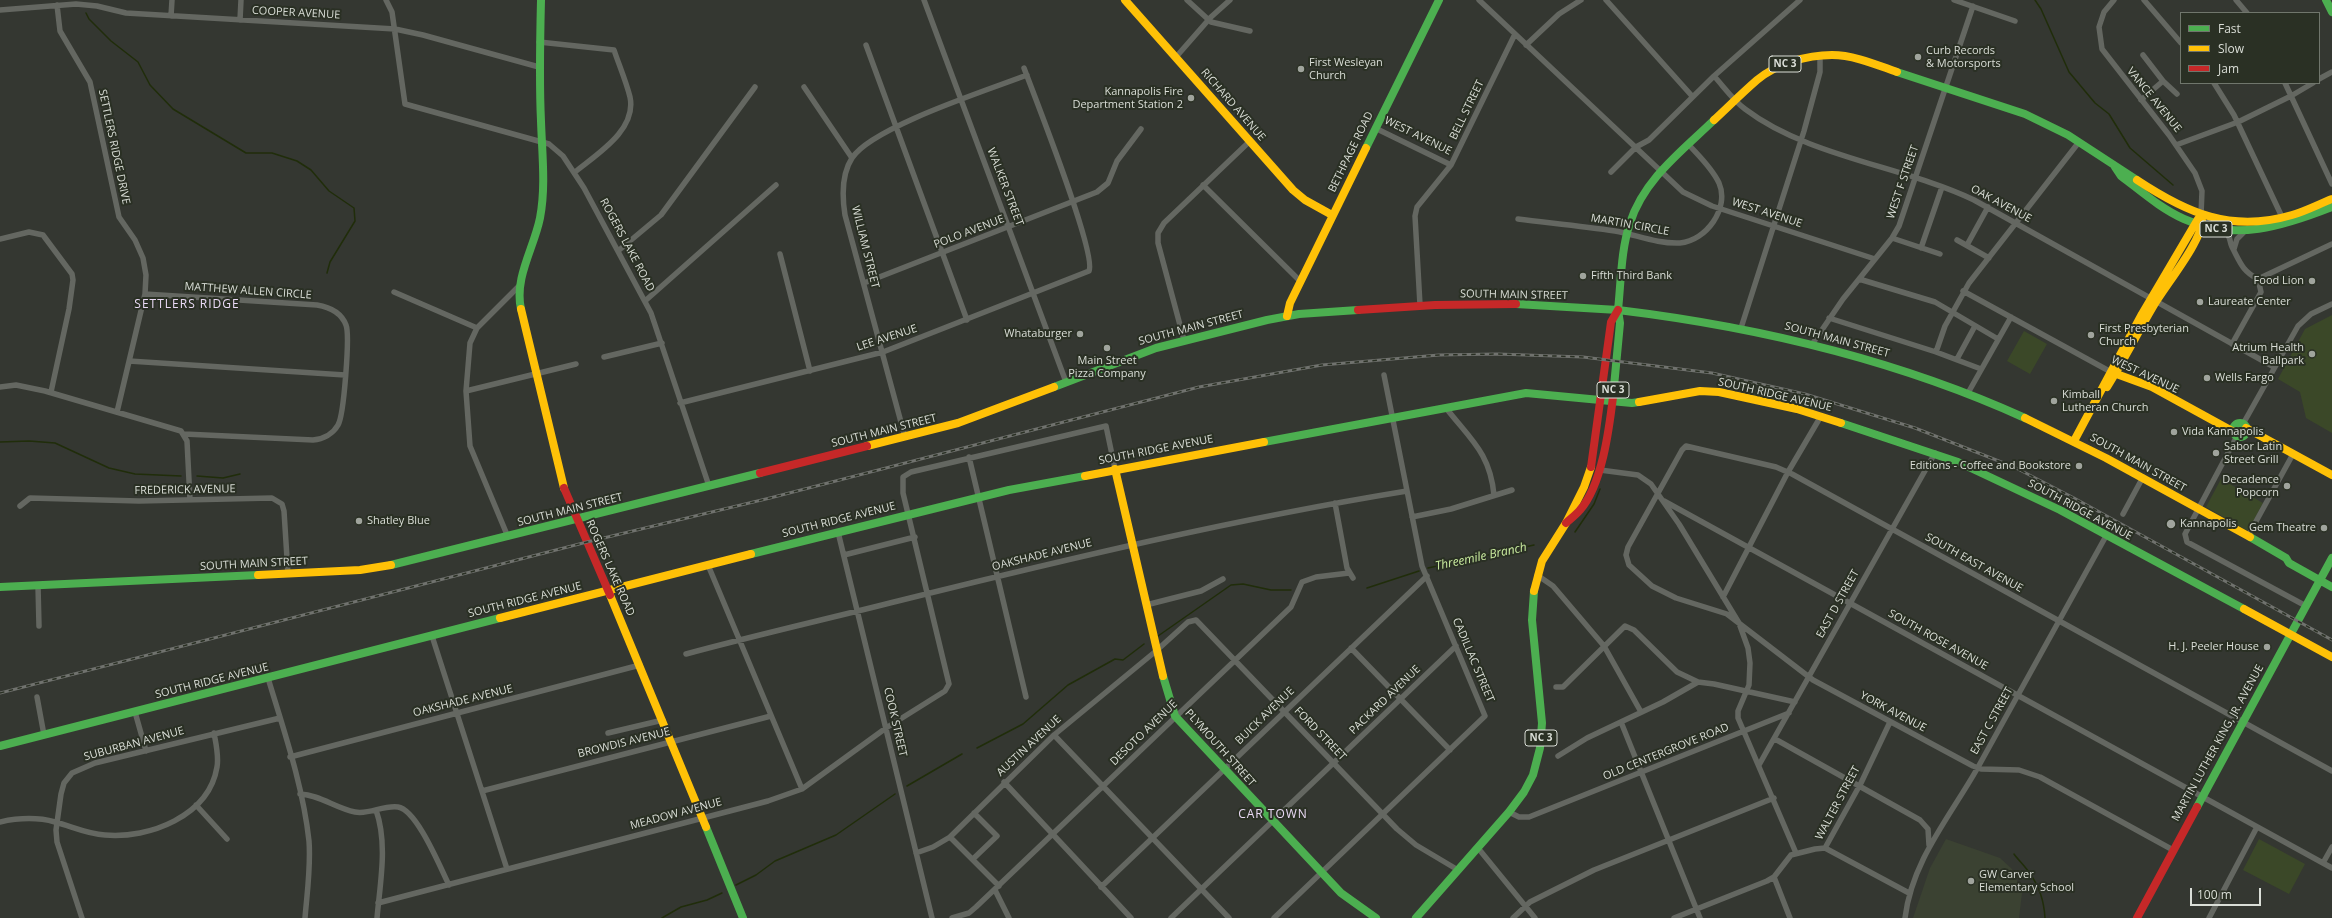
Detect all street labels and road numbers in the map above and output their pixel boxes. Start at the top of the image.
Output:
street label: COOPER AVENUE [251,4,341,22]
road number: NC 3 [1769,56,1801,72]
street label: VANCE AVENUE [2124,65,2184,135]
street label: RICHARD AVENUE [1198,66,1268,144]
street label: BELL STREET [1447,78,1487,142]
street label: SETTLERS RIDGE DRIVE [95,88,133,206]
street label: BETHPAGE ROAD [1326,109,1376,195]
street label: WEST AVENUE [1382,114,1454,158]
street label: WEST F STREET [1884,143,1922,221]
street label: WALKER STREET [984,146,1026,228]
street label: OAK AVENUE [1968,182,2034,226]
street label: WEST AVENUE [1730,195,1804,231]
street label: ROGERS LAKE ROAD [597,196,657,294]
street label: WILLIAM STREET [848,204,882,290]
street label: MARTIN CIRCLE [1590,212,1670,238]
street label: POLO AVENUE [932,213,1006,251]
road number: NC 3 [2200,221,2232,237]
street label: MATTHEW ALLEN CIRCLE [184,280,312,302]
street label: SOUTH MAIN STREET [1460,287,1568,303]
street label: SOUTH MAIN STREET [1137,308,1245,348]
street label: SOUTH MAIN STREET [1783,320,1891,360]
street label: LEE AVENUE [855,322,919,354]
street label: WEST AVENUE [2109,354,2181,396]
street label: SOUTH RIDGE AVENUE [1717,375,1833,415]
road number: NC 3 [1597,382,1629,398]
street label: SOUTH MAIN STREET [830,412,938,450]
street label: SOUTH MAIN STREET [2088,431,2188,495]
street label: SOUTH RIDGE AVENUE [1098,432,1214,468]
street label: SOUTH RIDGE AVENUE [2025,477,2135,543]
street label: FREDERICK AVENUE [134,483,236,497]
street label: SOUTH MAIN STREET [516,491,624,529]
street label: SOUTH RIDGE AVENUE [781,500,897,540]
street label: ROGERS LAKE ROAD [583,518,637,618]
street label: SOUTH EAST AVENUE [1923,531,2025,595]
street label: OAKSHADE AVENUE [991,536,1093,574]
street label: SOUTH MAIN STREET [200,555,308,573]
street label: EAST D STREET [1814,568,1862,640]
street label: SOUTH RIDGE AVENUE [467,580,583,620]
street label: SOUTH ROSE AVENUE [1886,607,1990,673]
street label: CADILLAC STREET [1449,616,1497,704]
street label: SOUTH RIDGE AVENUE [154,661,270,701]
street label: MARTIN LUTHER KING, JR. AVENUE [2169,662,2267,824]
street label: PACKARD AVENUE [1347,663,1423,737]
street label: OAKSHADE AVENUE [412,682,514,720]
street label: BUICK AVENUE [1233,685,1297,747]
street label: EAST C STREET [1968,685,2016,757]
street label: COOK STREET [881,686,909,758]
street label: YORK AVENUE [1858,689,1928,735]
street label: DESOTO AVENUE [1108,698,1180,768]
street label: FORD STREET [1291,705,1349,763]
street label: PLYMOUTH STREET [1182,707,1258,789]
street label: AUSTIN AVENUE [994,713,1064,779]
street label: OLD CENTERGROVE ROAD [1601,721,1731,783]
street label: SUBURBAN AVENUE [82,724,186,764]
street label: BROWDIS AVENUE [577,725,671,761]
road number: NC 3 [1525,730,1557,746]
street label: WALTER STREET [1813,764,1863,842]
street label: MEADOW AVENUE [629,795,723,833]

